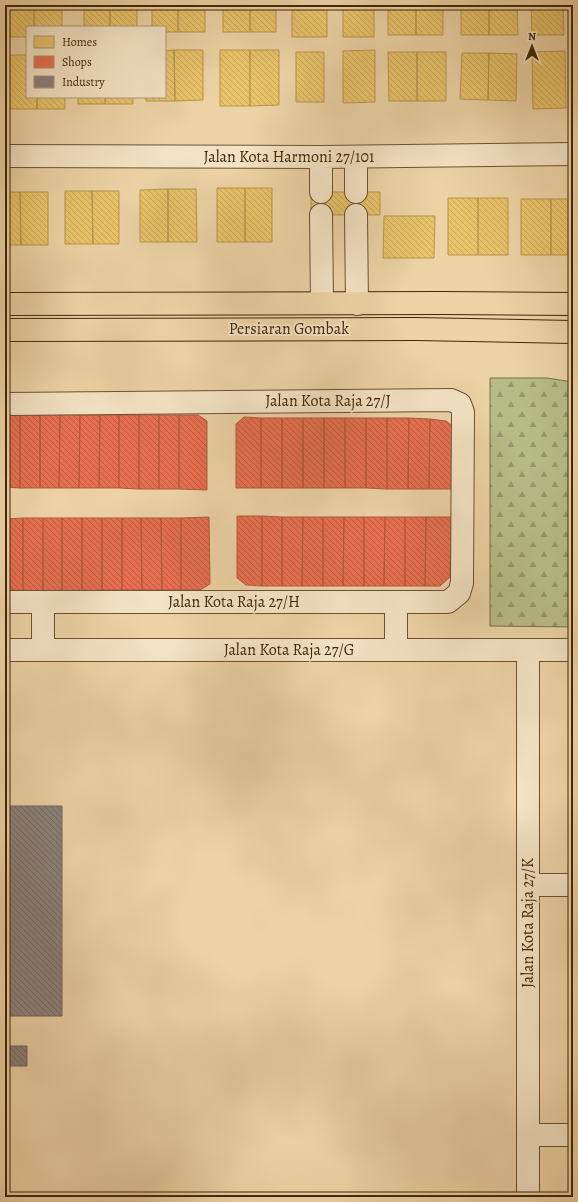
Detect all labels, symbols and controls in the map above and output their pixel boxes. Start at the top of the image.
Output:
legend [26,26,166,98]
north arrow [512,26,552,66]
text: N [528,29,536,44]
text: Homes [62,34,97,50]
text: Shops [62,54,92,70]
text: Industry [62,74,105,90]
street label: Jalan Kota Harmoni 27/101 [203,146,375,168]
street label: Persiaran Gombak [229,318,349,340]
street label: Jalan Kota Raja 27/J [265,390,391,412]
street label: Jalan Kota Raja 27/H [168,591,300,613]
street label: Jalan Kota Raja 27/G [224,639,354,661]
street label: Jalan Kota Raja 27/K [517,858,539,988]

